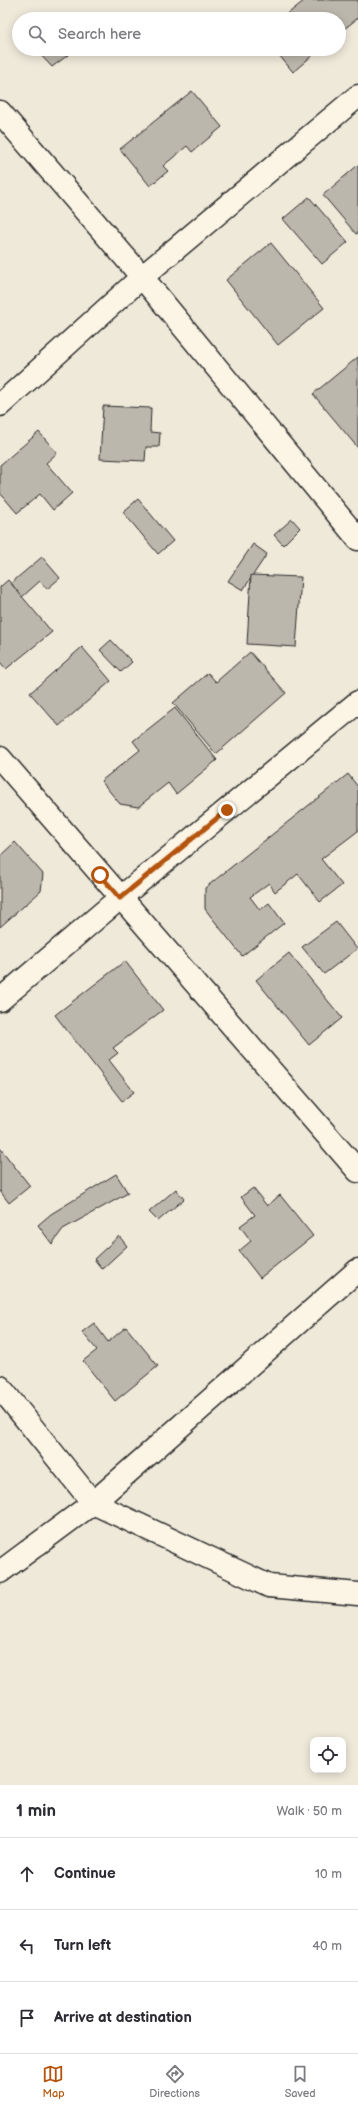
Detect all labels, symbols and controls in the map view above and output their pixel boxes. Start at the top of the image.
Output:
search box [12,12,346,56]
icon: search [26,23,48,45]
text: Search here [58,25,141,44]
route end [218,801,236,819]
route start [91,866,109,884]
map controls [310,1737,346,1773]
button: locate [310,1737,346,1773]
text: 1 min [16,1801,56,1821]
text: Walk · 50 m [276,1803,342,1819]
icon: ahead [16,1863,38,1885]
text: Continue [54,1864,116,1883]
text: 10 m [315,1866,342,1882]
icon: left [16,1935,38,1957]
text: Turn left [54,1936,111,1955]
text: 40 m [312,1938,342,1954]
icon: arrive [16,2007,38,2029]
text: Arrive at destination [54,2008,192,2027]
tab: Map [42,2063,65,2100]
tab: Directions [149,2063,200,2100]
tab: Saved [285,2063,316,2100]

